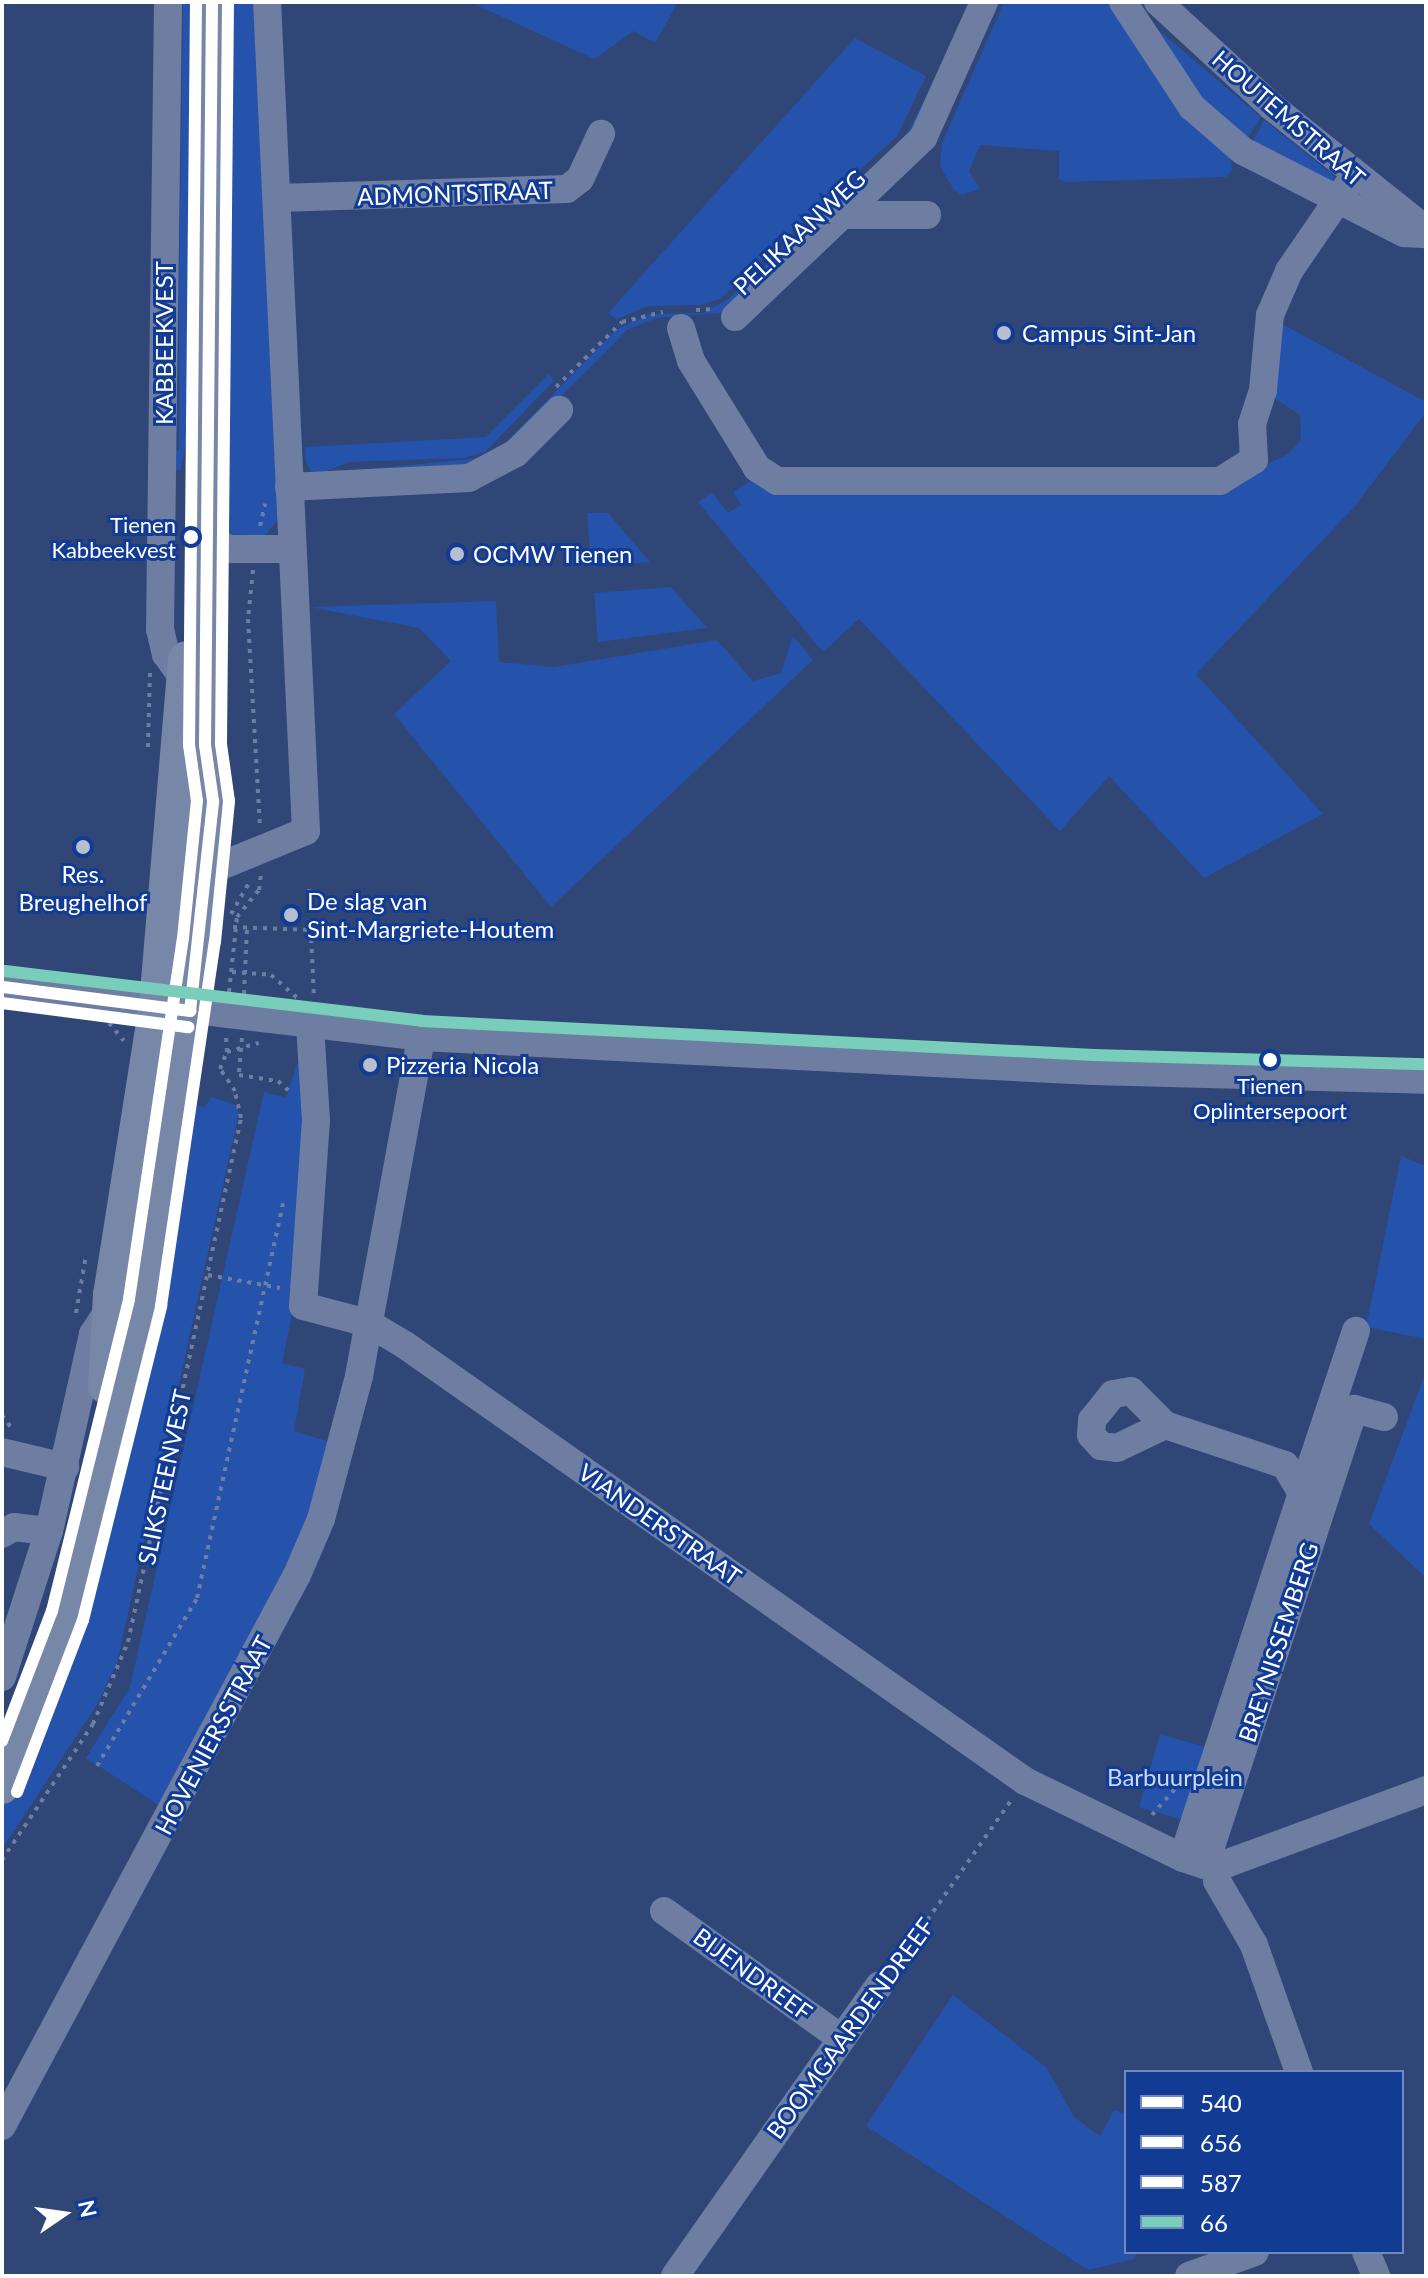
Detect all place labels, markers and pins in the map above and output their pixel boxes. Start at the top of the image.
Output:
place label: Campus Sint-Jan [1022,319,1196,347]
marker: Campus Sint-Jan [993,322,1015,344]
place label: Tienen Kabbeekvest [51,511,176,562]
marker: Tienen Kabbeekvest [183,529,199,545]
place label: OCMW Tienen [473,540,634,568]
marker: OCMW Tienen [448,545,466,563]
marker: Res. Breughelhof [74,838,92,856]
place label: Res. Breughelhof [19,860,147,916]
place label: De slag van Sint-Margriete-Houtem [307,887,554,943]
marker: De slag van Sint-Margriete-Houtem [282,906,300,924]
place label: Pizzeria Nicola [386,1051,539,1079]
marker: Tienen Oplintersepoort [1262,1052,1278,1068]
marker: Pizzeria Nicola [361,1056,379,1074]
place label: Tienen Oplintersepoort [1193,1072,1347,1124]

